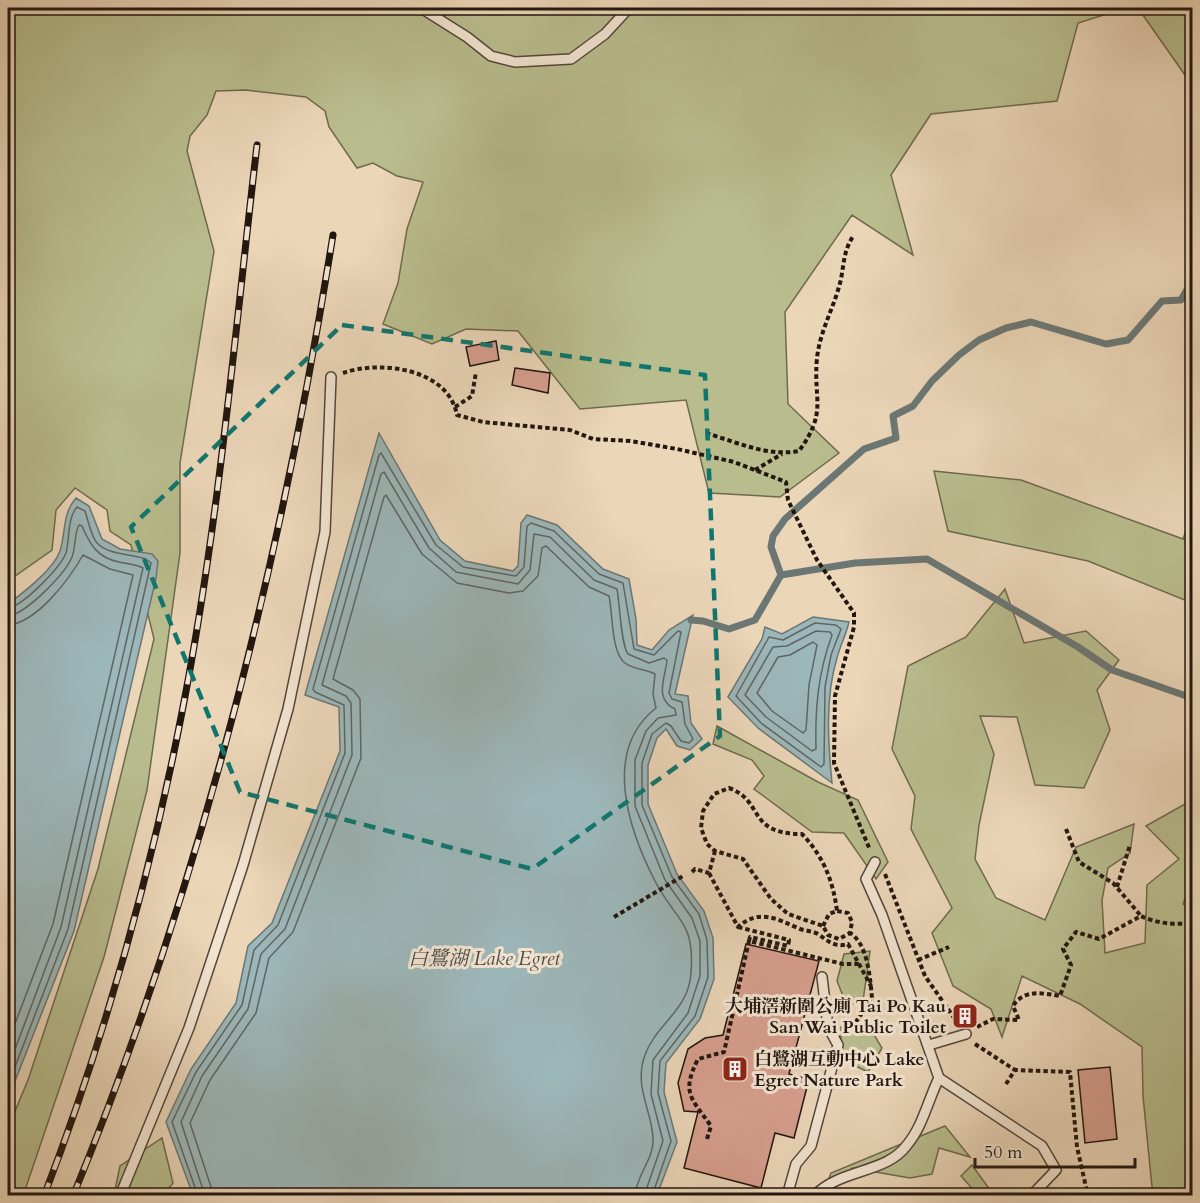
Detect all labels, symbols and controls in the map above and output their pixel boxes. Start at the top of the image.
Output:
water label: 白鷺湖 Lake Egret [408,945,561,972]
place label: 大埔滘新圍公廁 Tai Po Kau San Wai Public Toilet [725,994,947,1040]
building icon: 大埔滘新圍公廁 Tai Po Kau San Wai Public Toilet [950,1001,980,1031]
place label: 白鷺湖互動中心 Lake Egret Nature Park [754,1047,925,1093]
building icon: 白鷺湖互動中心 Lake Egret Nature Park [720,1054,750,1084]
scale bar [975,1131,1136,1169]
text: 50 m [984,1140,1023,1165]

